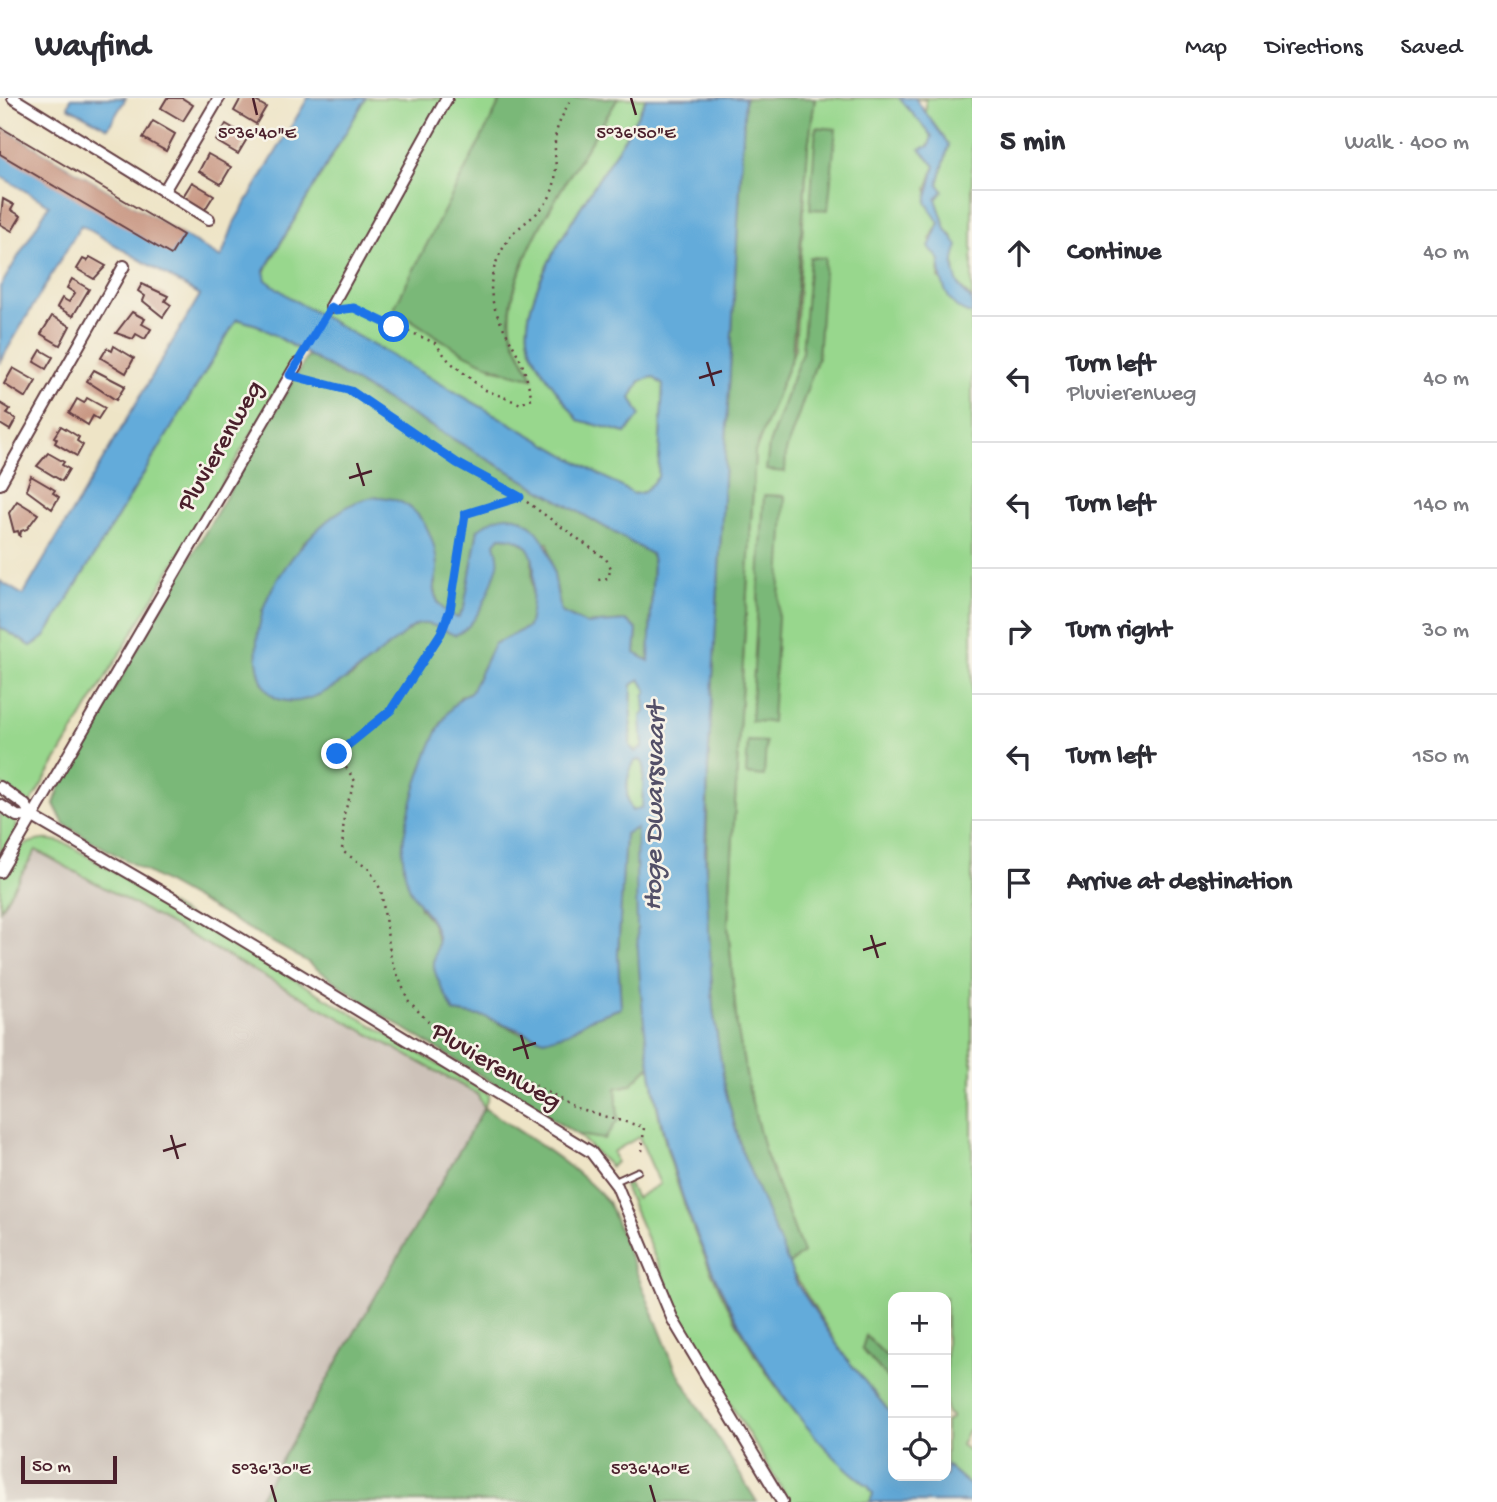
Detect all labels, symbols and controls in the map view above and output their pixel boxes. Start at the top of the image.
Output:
text: Wayfind [35,29,150,67]
text: Map [1185,34,1227,63]
text: Directions [1265,34,1363,63]
text: Saved [1401,34,1462,63]
text: 5°36'40"E [218,124,297,145]
text: 5°36'50"E [597,124,676,145]
text: 5 min [1000,126,1065,161]
text: Walk · 400 m [1344,130,1469,157]
icon: ahead [1000,234,1038,272]
text: Continue [1067,238,1161,269]
text: 40 m [1423,240,1469,267]
route start [378,311,409,342]
text: Turn left [1067,350,1155,381]
icon: left [1000,360,1038,398]
text: 40 m [1423,366,1469,393]
street label: Pluvierenweg [172,376,272,519]
text: Pluvierenweg [1067,381,1196,408]
icon: left [1000,486,1038,524]
text: Turn left [1067,490,1155,521]
text: 140 m [1414,492,1469,519]
icon: right [1000,612,1038,650]
text: Turn right [1067,616,1171,647]
text: 30 m [1422,618,1469,645]
water label: Hoge Dwarsvaart [638,698,674,911]
route end [321,738,352,769]
icon: left [1000,738,1038,776]
text: Turn left [1067,742,1155,773]
text: 150 m [1413,744,1469,771]
icon: arrive [1000,864,1038,902]
text: Arrive at destination [1067,868,1292,899]
street label: Pluvierenweg [424,1017,566,1119]
map controls [888,1292,951,1481]
button: + [888,1292,951,1355]
button: − [888,1355,951,1418]
button: locate [888,1418,951,1481]
scale bar [21,1453,117,1485]
text: 50 m [32,1456,71,1479]
text: 5°36'30"E [232,1460,311,1481]
text: 5°36'40"E [611,1460,690,1481]

